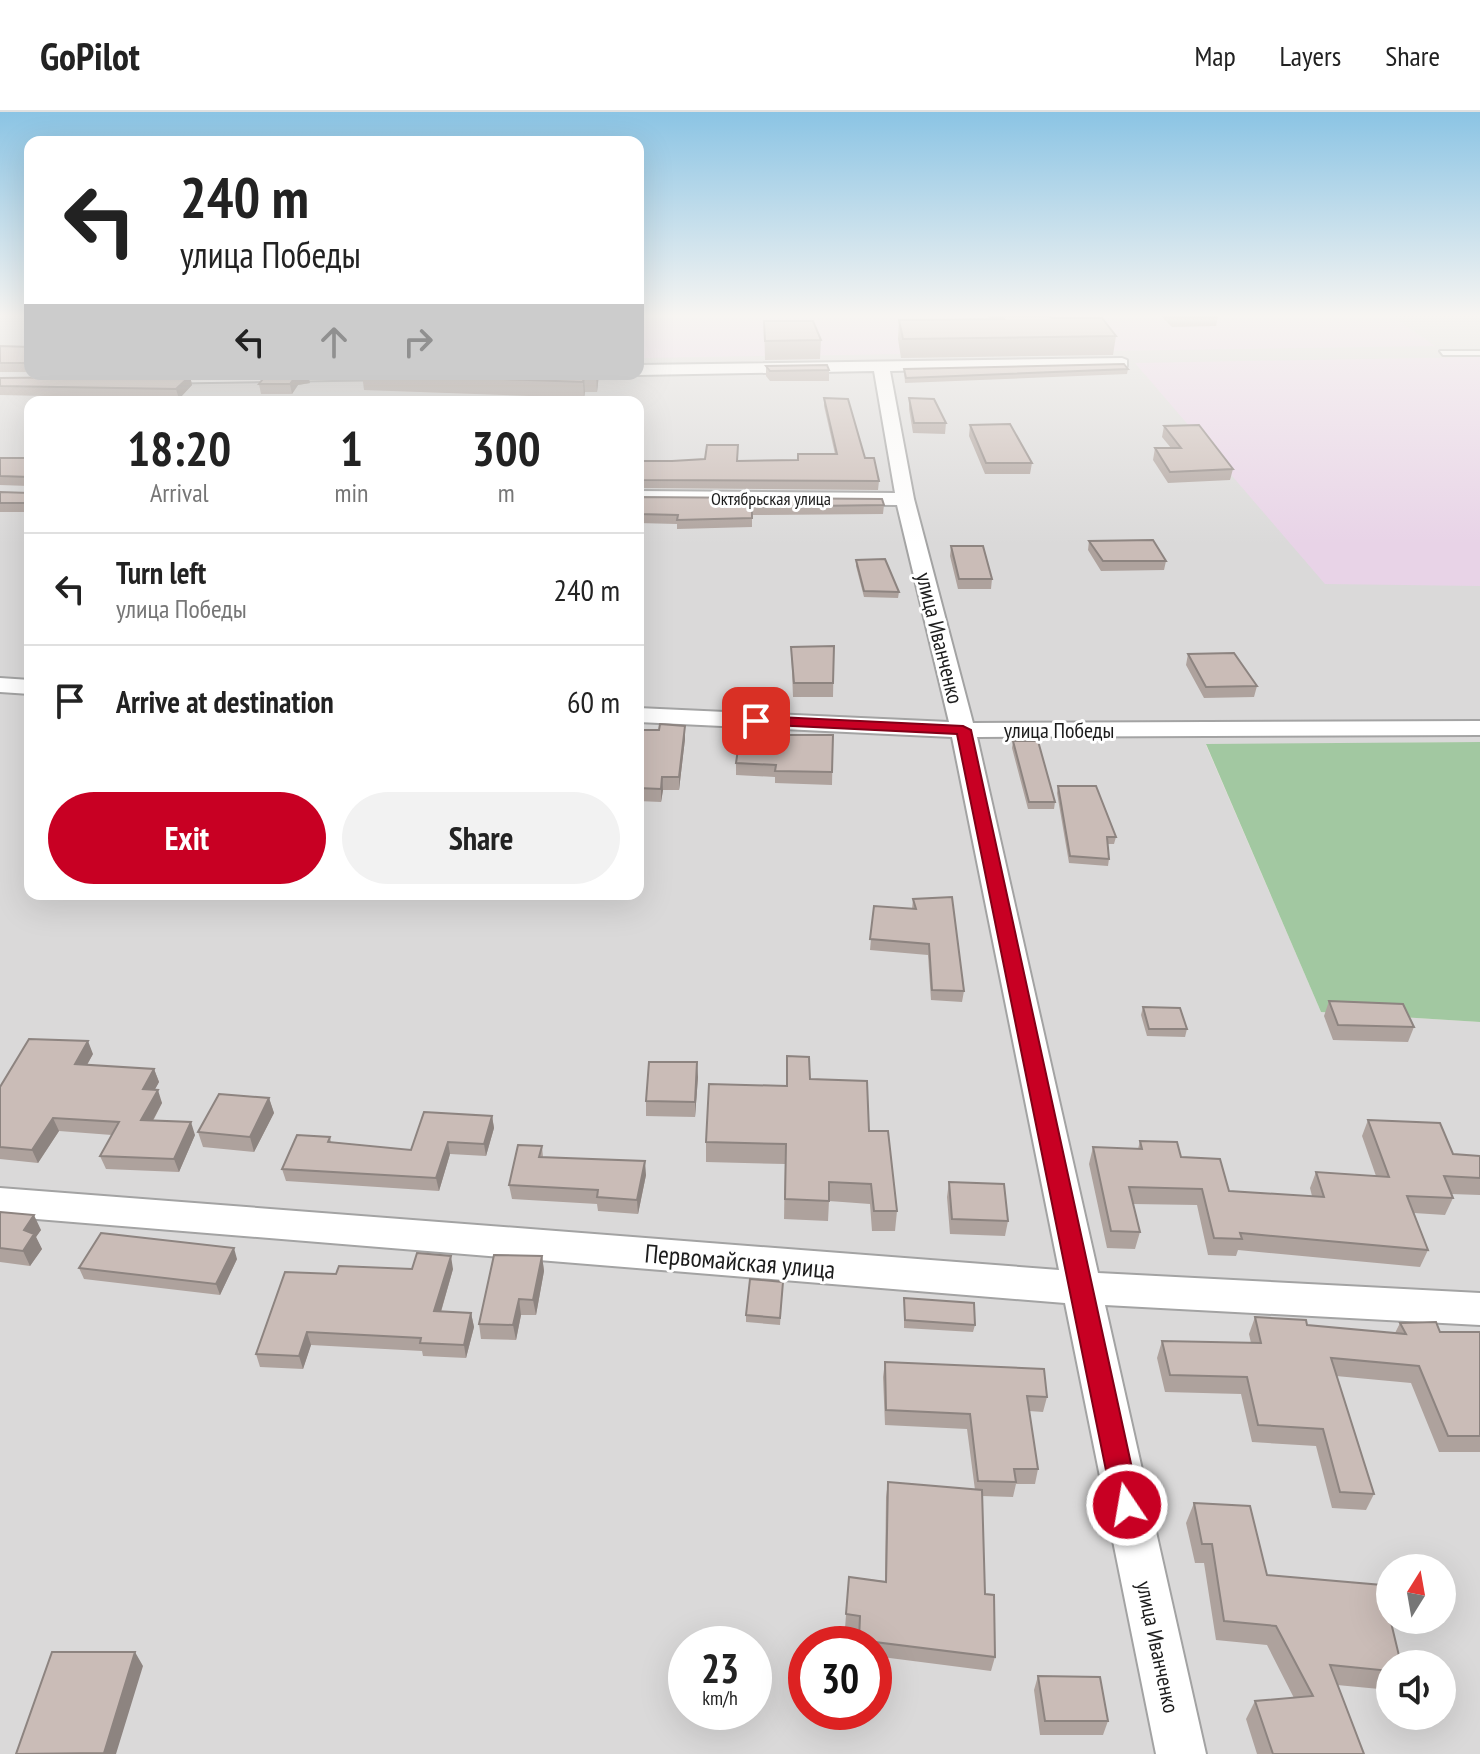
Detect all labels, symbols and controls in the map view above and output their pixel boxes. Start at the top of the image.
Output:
text: GoPilot [40,31,140,80]
text: Map [1194,37,1236,74]
text: Layers [1280,37,1341,74]
text: Share [1385,37,1440,74]
text: 240 m [180,161,309,233]
icon: left [48,168,152,272]
text: улица Победы [180,231,361,278]
icon: left [228,320,272,364]
icon: ahead [312,320,356,364]
icon: right [396,320,440,364]
text: 18:20 [127,417,231,479]
text: 1 [340,417,363,479]
text: 300 [472,417,541,479]
text: Arrival [150,476,209,509]
text: min [334,476,368,509]
text: m [498,476,515,509]
street label: Октябрьская улица [711,487,831,510]
text: Turn left [116,553,206,592]
icon: left [48,567,92,611]
text: 240 m [554,570,620,609]
street label: улица Иванченко [910,570,970,706]
text: улица Победы [116,592,247,625]
icon: arrive [48,679,92,723]
text: Arrive at destination [116,682,334,721]
text: 60 m [567,682,620,721]
pin [722,687,790,755]
icon: arrive [734,699,778,743]
street label: улица Победы [1004,716,1114,744]
button: Exit [48,792,326,884]
button: Share [342,792,620,884]
street label: Первомайская улица [643,1236,837,1286]
position arrow [1085,1463,1169,1547]
north arrow [1376,1554,1456,1634]
map controls [1376,1554,1456,1730]
street label: улица Иванченко [1130,1578,1186,1716]
speed limit sign: 30 [788,1626,892,1730]
text: 23 [701,1642,739,1694]
button: sound [1376,1650,1456,1730]
text: km/h [702,1685,738,1711]

